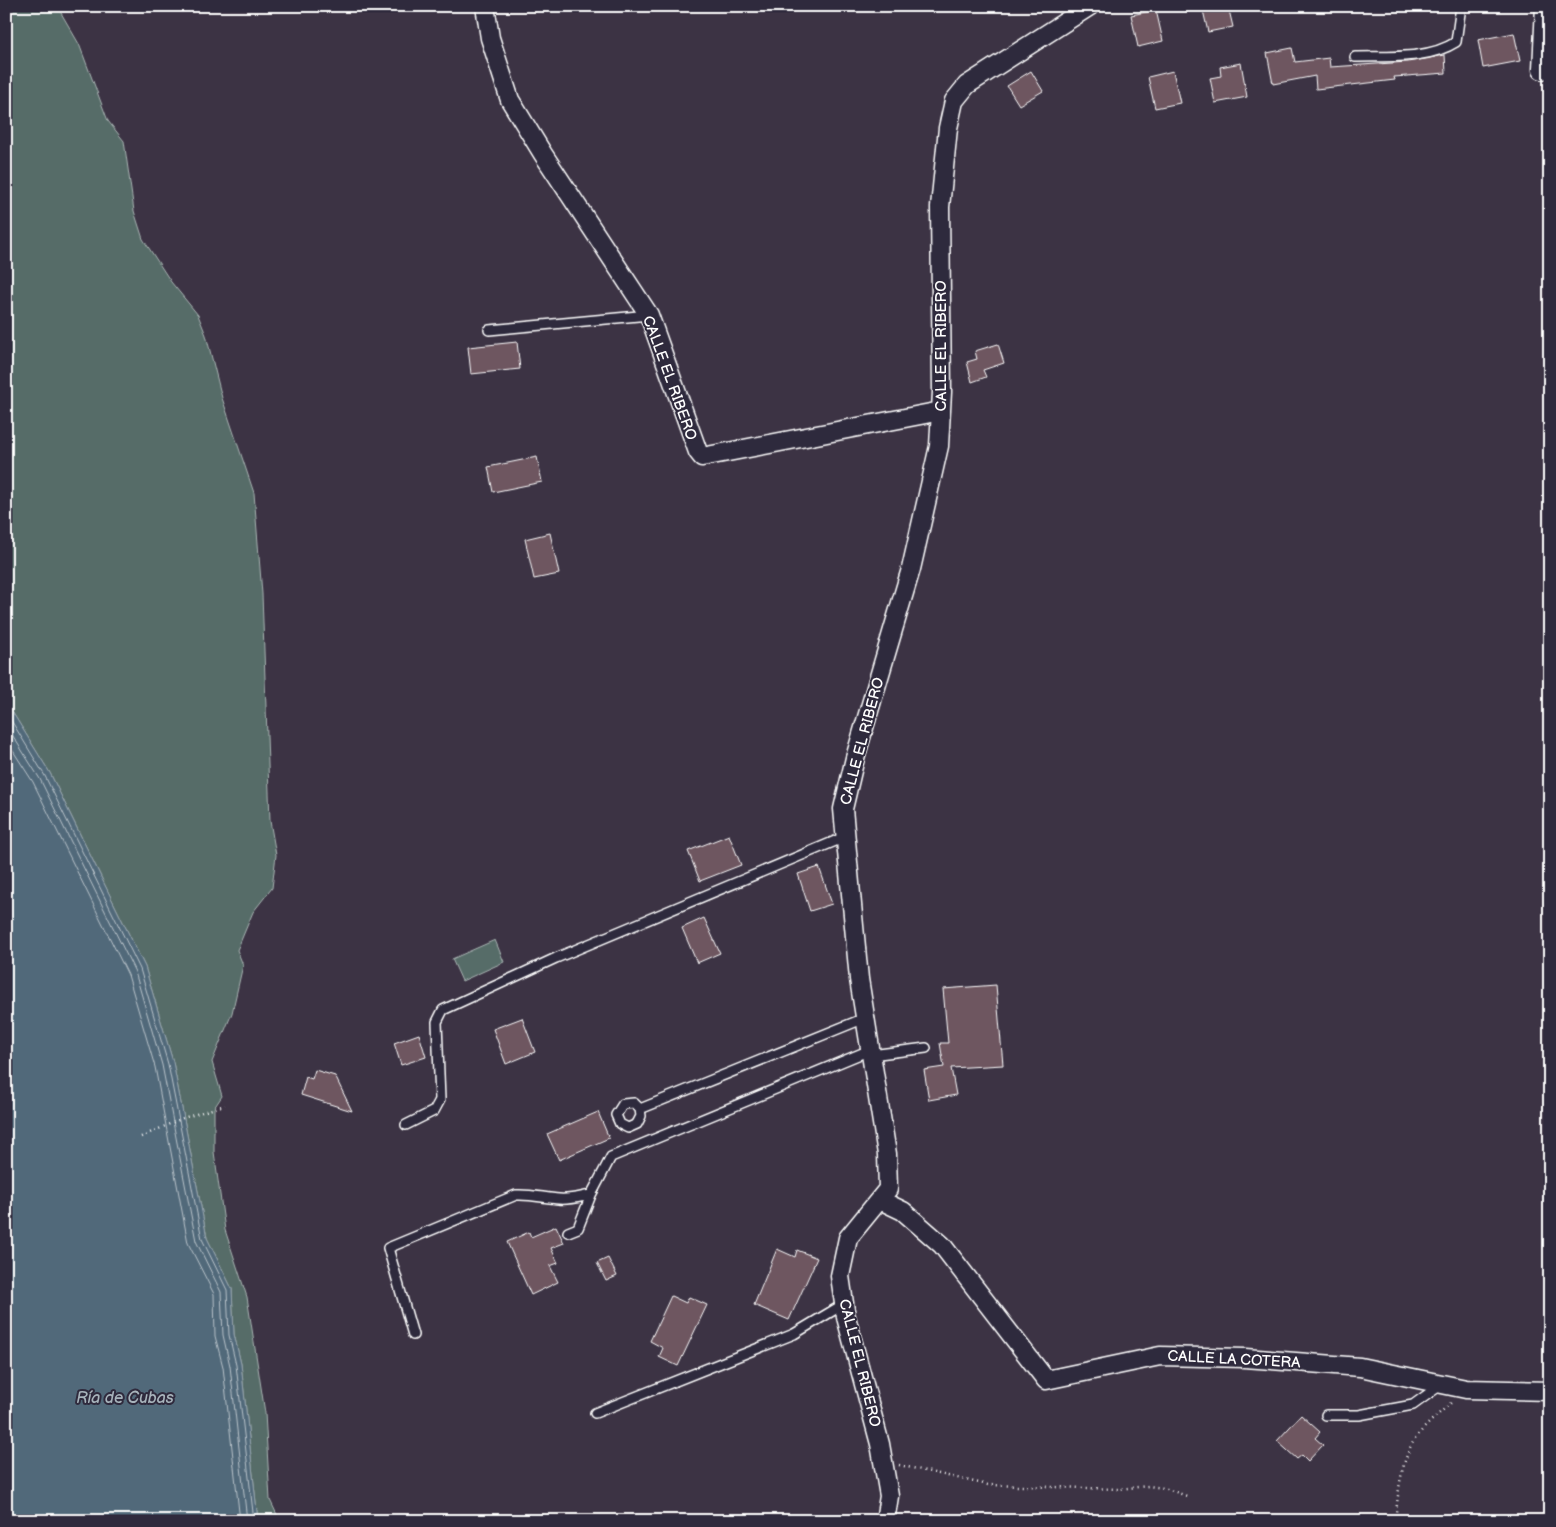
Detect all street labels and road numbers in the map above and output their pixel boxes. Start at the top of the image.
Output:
street label: CALLE EL RIBERO [932,280,951,412]
street label: CALLE EL RIBERO [638,313,701,443]
street label: CALLE EL RIBERO [836,675,889,807]
street label: CALLE EL RIBERO [834,1297,885,1429]
street label: CALLE LA COTERA [1167,1347,1302,1373]

